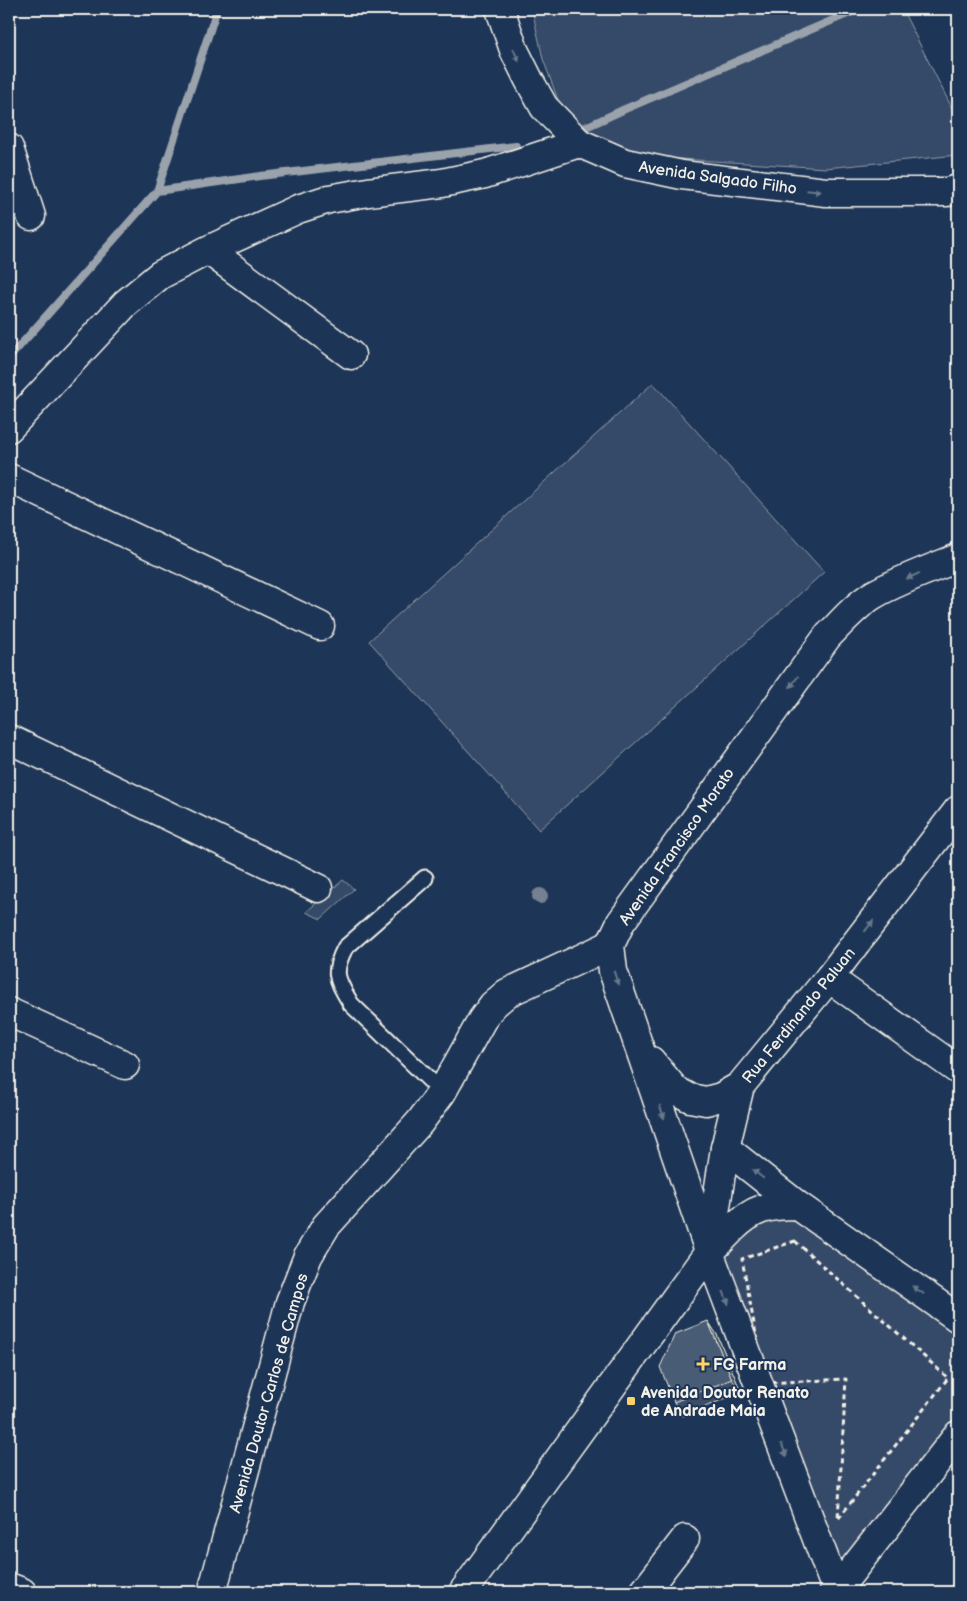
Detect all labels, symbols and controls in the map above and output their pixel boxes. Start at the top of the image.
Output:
one-way arrow [513,48,521,62]
street label: Avenida Salgado Filho [638,158,798,199]
one-way arrow [806,187,822,195]
one-way arrow [906,573,920,581]
one-way arrow [789,675,799,689]
street label: Avenida Francisco Morato [616,765,739,929]
one-way arrow [864,920,875,933]
street label: Rua Ferdinando Paluan [739,944,860,1088]
one-way arrow [612,971,620,986]
one-way arrow [658,1105,666,1120]
one-way arrow [752,1169,765,1180]
street label: Avenida Doutor Carlos de Campos [226,1271,313,1515]
one-way arrow [911,1285,925,1295]
one-way arrow [722,1291,730,1306]
place label: FG Farma [713,1356,786,1375]
marker: FG Farma [697,1358,709,1370]
place label: Avenida Doutor Renato de Andrade Maia [640,1384,809,1421]
marker: Avenida Doutor Renato de Andrade Maia [625,1395,637,1407]
one-way arrow [780,1443,788,1457]

